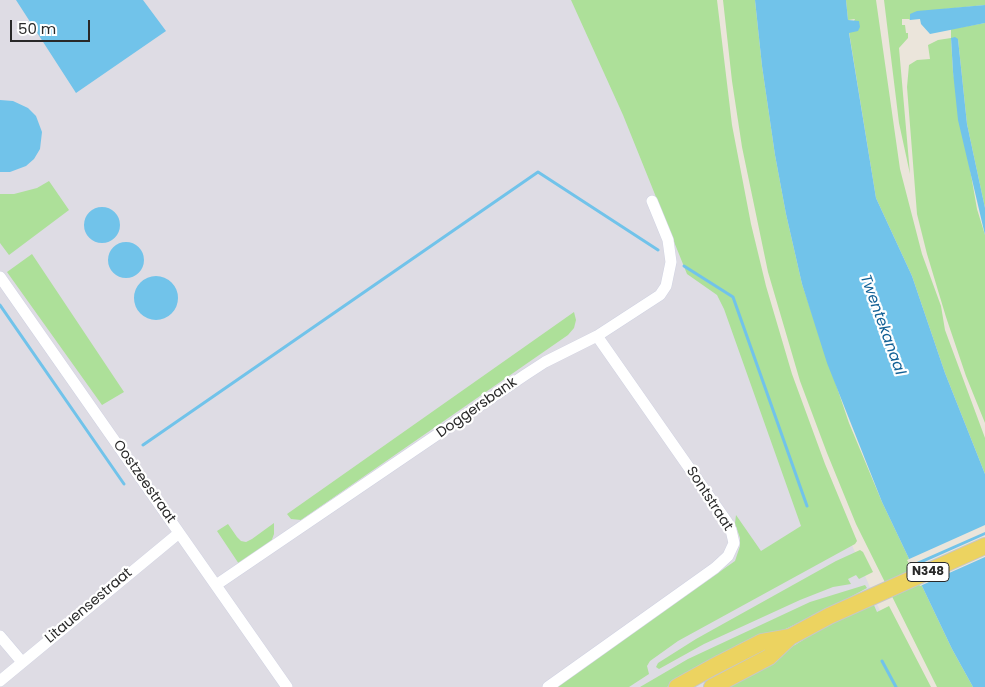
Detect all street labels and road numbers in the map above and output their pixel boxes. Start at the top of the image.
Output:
street label: Doggersbank [434,374,520,442]
street label: Oostzeestraat [109,437,179,527]
street label: Sontstraat [682,464,736,534]
road number: N348 [907,562,949,582]
street label: Litauensestraat [42,565,136,647]

